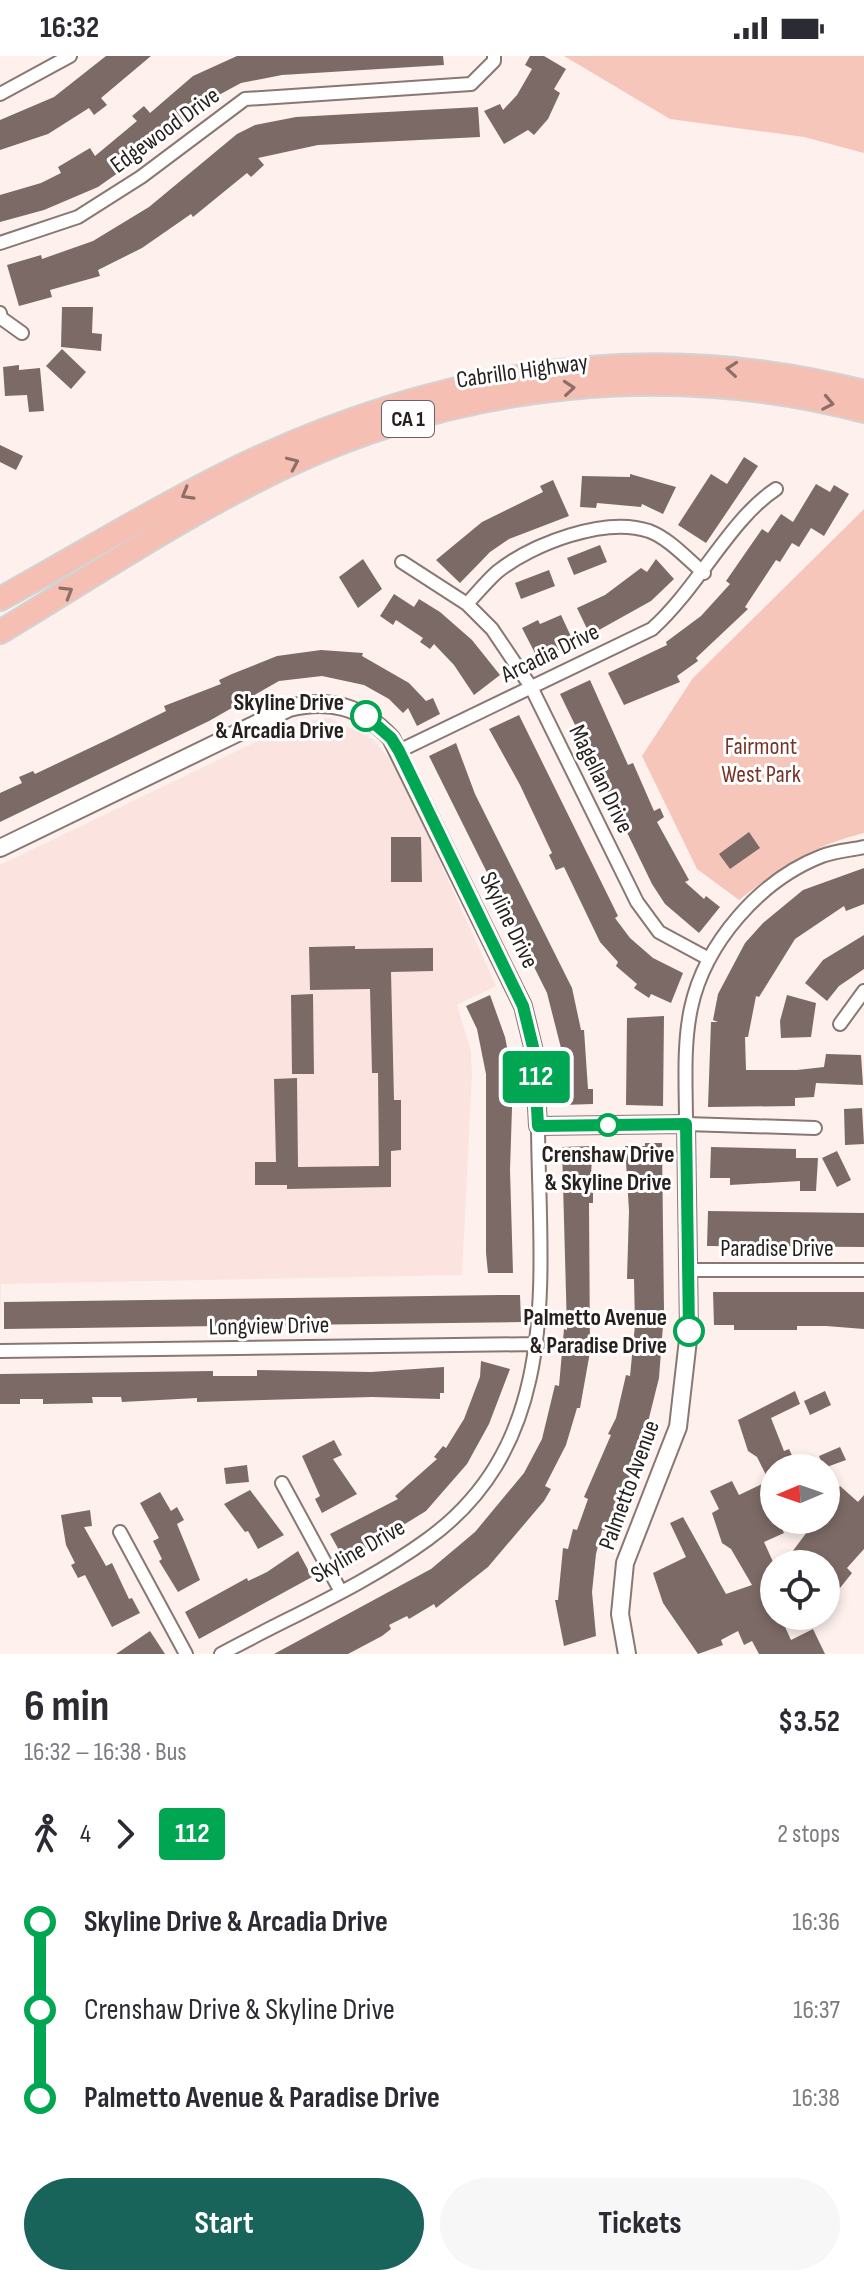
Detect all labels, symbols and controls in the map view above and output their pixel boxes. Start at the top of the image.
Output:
text: 16:32 [40,10,99,46]
street label: Edgewood Drive [105,81,225,179]
street label: Cabrillo Highway [454,347,590,395]
one-way arrow [725,361,738,378]
one-way arrow [563,380,576,397]
one-way arrow [821,393,834,410]
road number: CA 1 [382,401,434,437]
one-way arrow [285,457,299,473]
one-way arrow [181,485,196,500]
one-way arrow [58,586,73,602]
street label: Arcadia Drive [495,617,604,690]
place label: Skyline Drive & Arcadia Drive [215,688,344,745]
marker: Skyline Drive & Arcadia Drive [351,701,381,731]
street label: Magellan Drive [562,720,640,838]
park label: Fairmont West Park [721,732,801,789]
street label: Skyline Drive [473,867,545,973]
line badge: 112 [490,1051,582,1103]
text: 112 [519,1060,553,1093]
marker: Crenshaw Drive & Skyline Drive [597,1114,619,1136]
place label: Crenshaw Drive & Skyline Drive [542,1140,674,1197]
street label: Paradise Drive [720,1234,834,1263]
place label: Palmetto Avenue & Paradise Drive [523,1303,667,1360]
street label: Longview Drive [208,1310,330,1342]
marker: Palmetto Avenue & Paradise Drive [674,1316,704,1346]
street label: Palmetto Avenue [592,1416,666,1554]
north arrow [760,1454,840,1534]
map controls [760,1454,840,1630]
street label: Skyline Drive [306,1512,410,1590]
button: locate [760,1550,840,1630]
text: 6 min [24,1680,109,1733]
text: $3.52 [778,1704,840,1740]
text: 16:32 – 16:38 · Bus [24,1737,187,1768]
icon: walk [24,1812,68,1856]
icon: forward [103,1812,147,1856]
text: 112 [175,1817,209,1850]
text: 4 [80,1819,91,1850]
text: 2 stops [777,1819,840,1850]
text: Skyline Drive & Arcadia Drive [84,1904,388,1940]
text: 16:36 [792,1907,840,1938]
text: Crenshaw Drive & Skyline Drive [84,1992,395,2028]
text: 16:37 [793,1995,840,2026]
text: Palmetto Avenue & Paradise Drive [84,2080,440,2116]
text: 16:38 [792,2083,840,2114]
button: Start [24,2178,424,2270]
button: Tickets [440,2178,840,2270]

